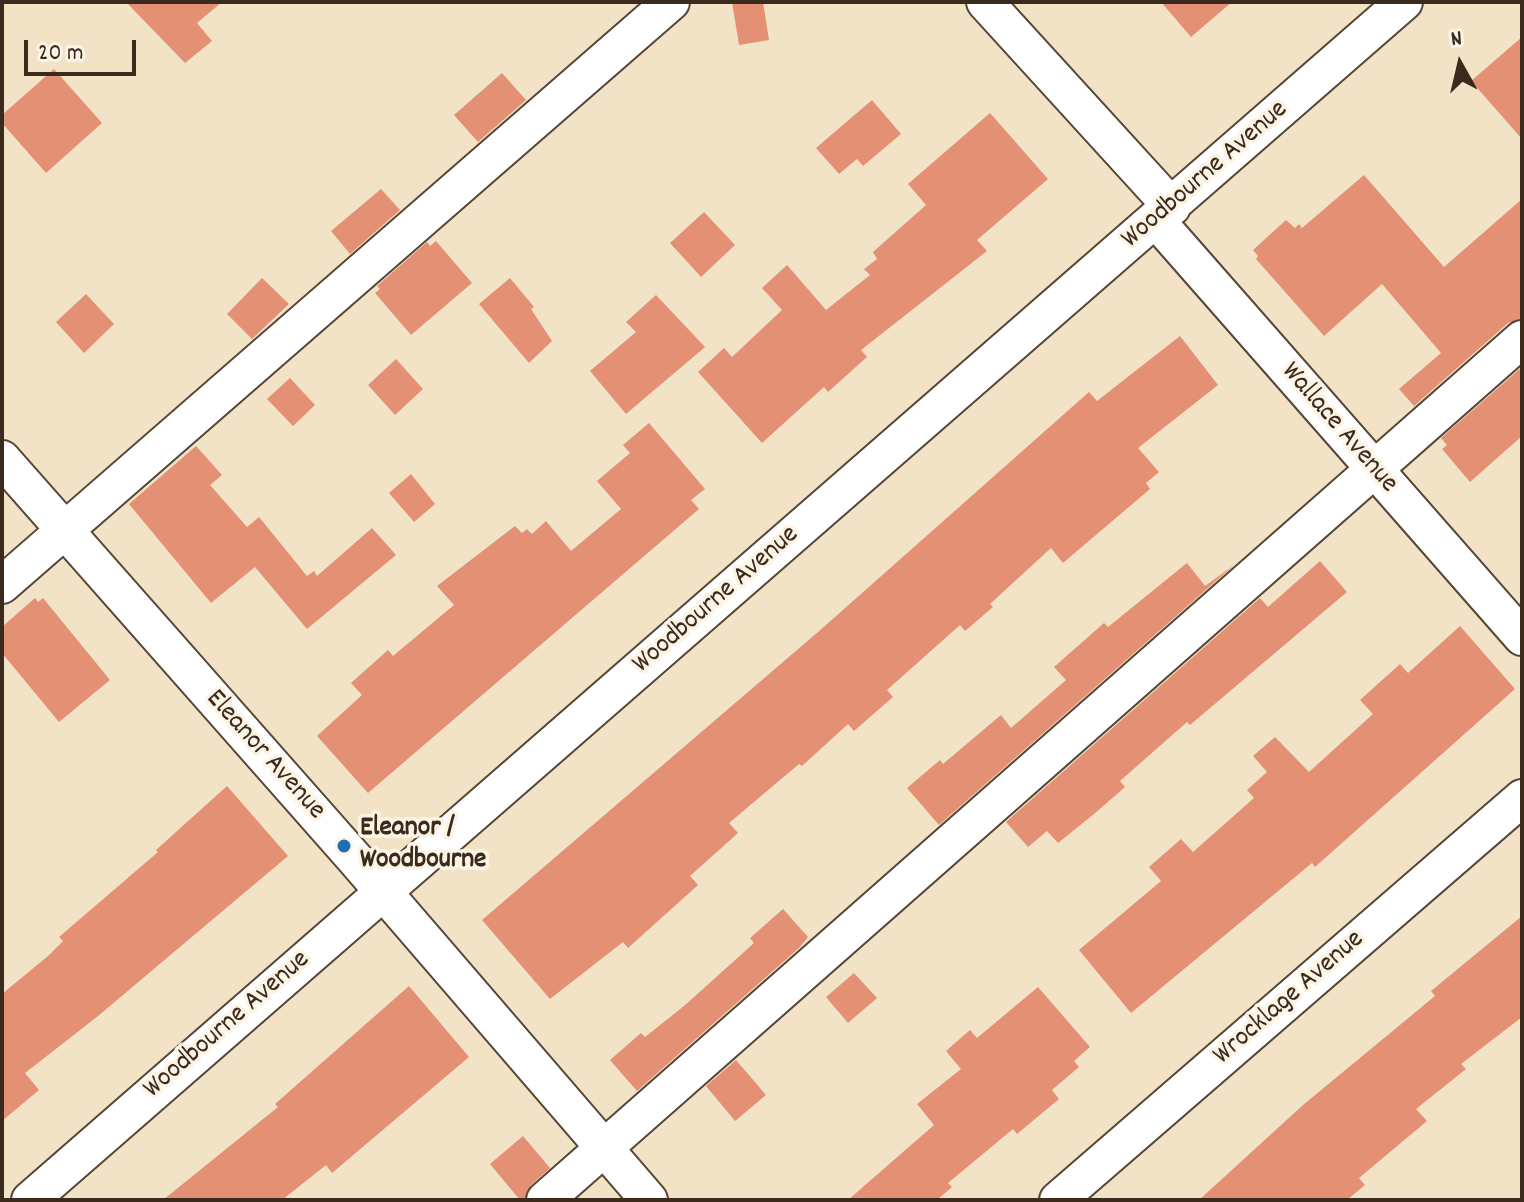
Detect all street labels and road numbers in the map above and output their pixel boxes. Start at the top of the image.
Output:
street label: Woodbourne Avenue [1116,95,1296,257]
street label: Wallace Avenue [1272,357,1404,501]
street label: Woodbourne Avenue [627,520,807,682]
street label: Eleanor Avenue [197,684,331,828]
street label: Wrocklage Avenue [1208,924,1372,1074]
street label: Woodbourne Avenue [138,945,318,1107]

